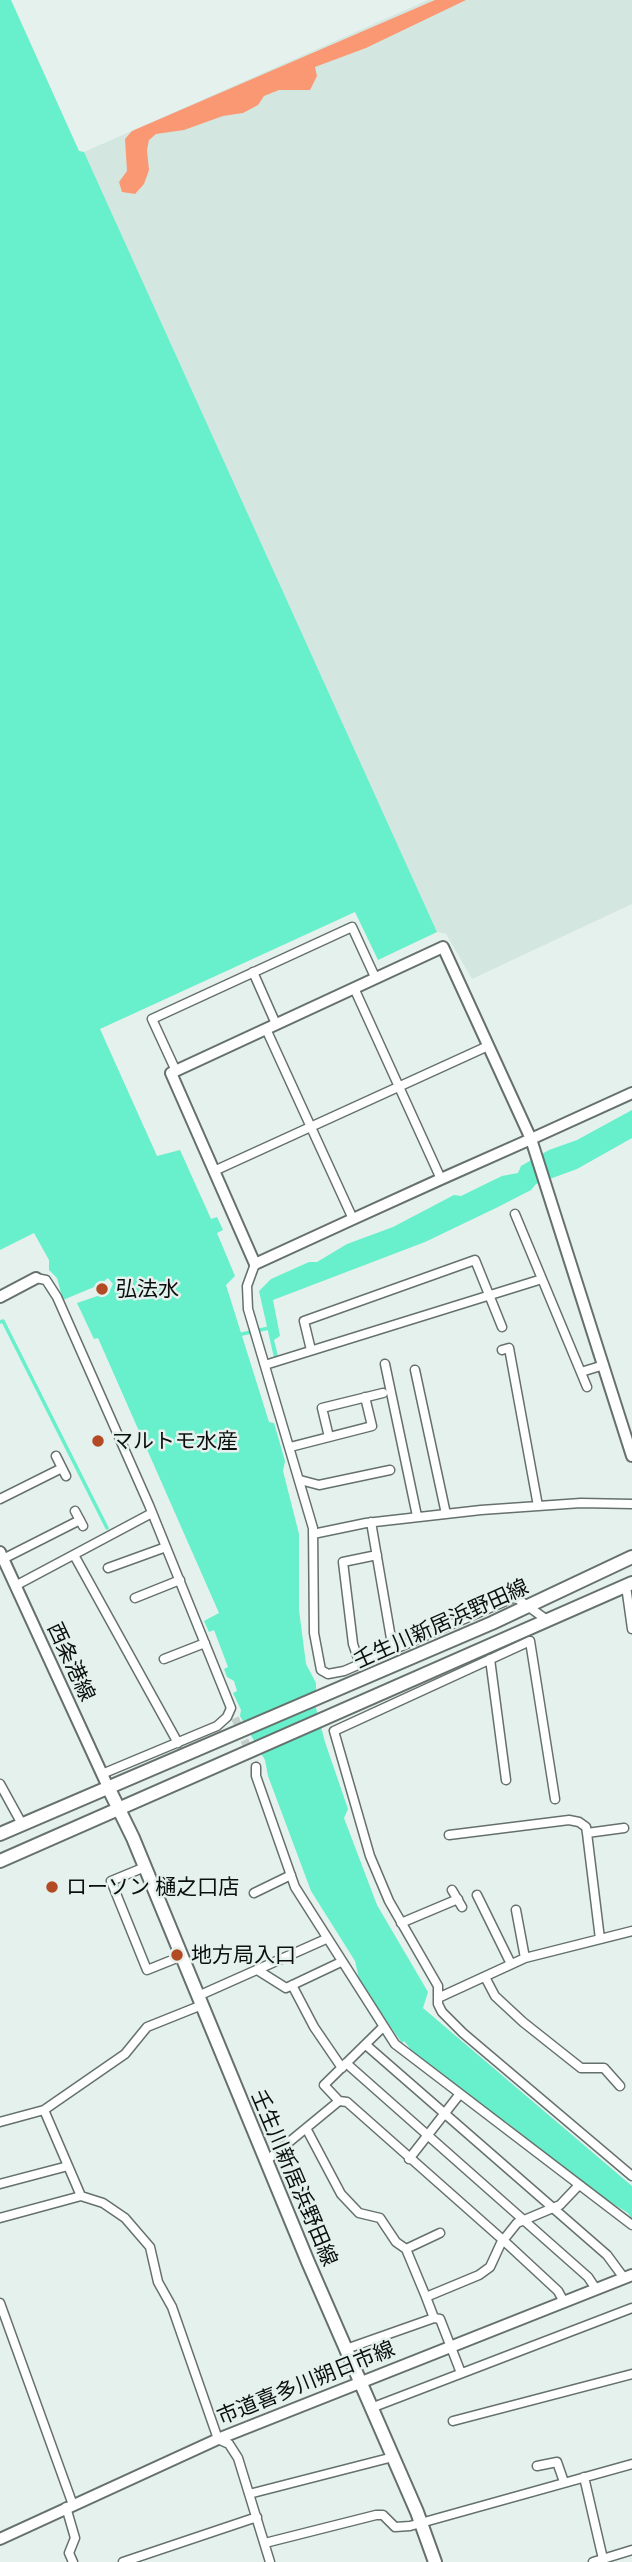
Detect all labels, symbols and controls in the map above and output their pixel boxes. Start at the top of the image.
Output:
place label: 弘法水 [116,1276,179,1302]
marker: 弘法水 [94,1281,110,1297]
place label: マルトモ水産 [112,1428,238,1454]
marker: マルトモ水産 [90,1433,106,1449]
street label: 壬生川新居浜野田線 [350,1574,532,1674]
street label: 西条港線 [42,1619,100,1705]
place label: ローソン 樋之口店 [66,1874,239,1900]
marker: ローソン 樋之口店 [44,1879,60,1895]
place label: 地方局入口 [191,1942,296,1968]
marker: 地方局入口 [169,1947,185,1963]
street label: 壬生川新居浜野田線 [245,2086,343,2270]
street label: 市道喜多川朔日市線 [214,2336,398,2430]

